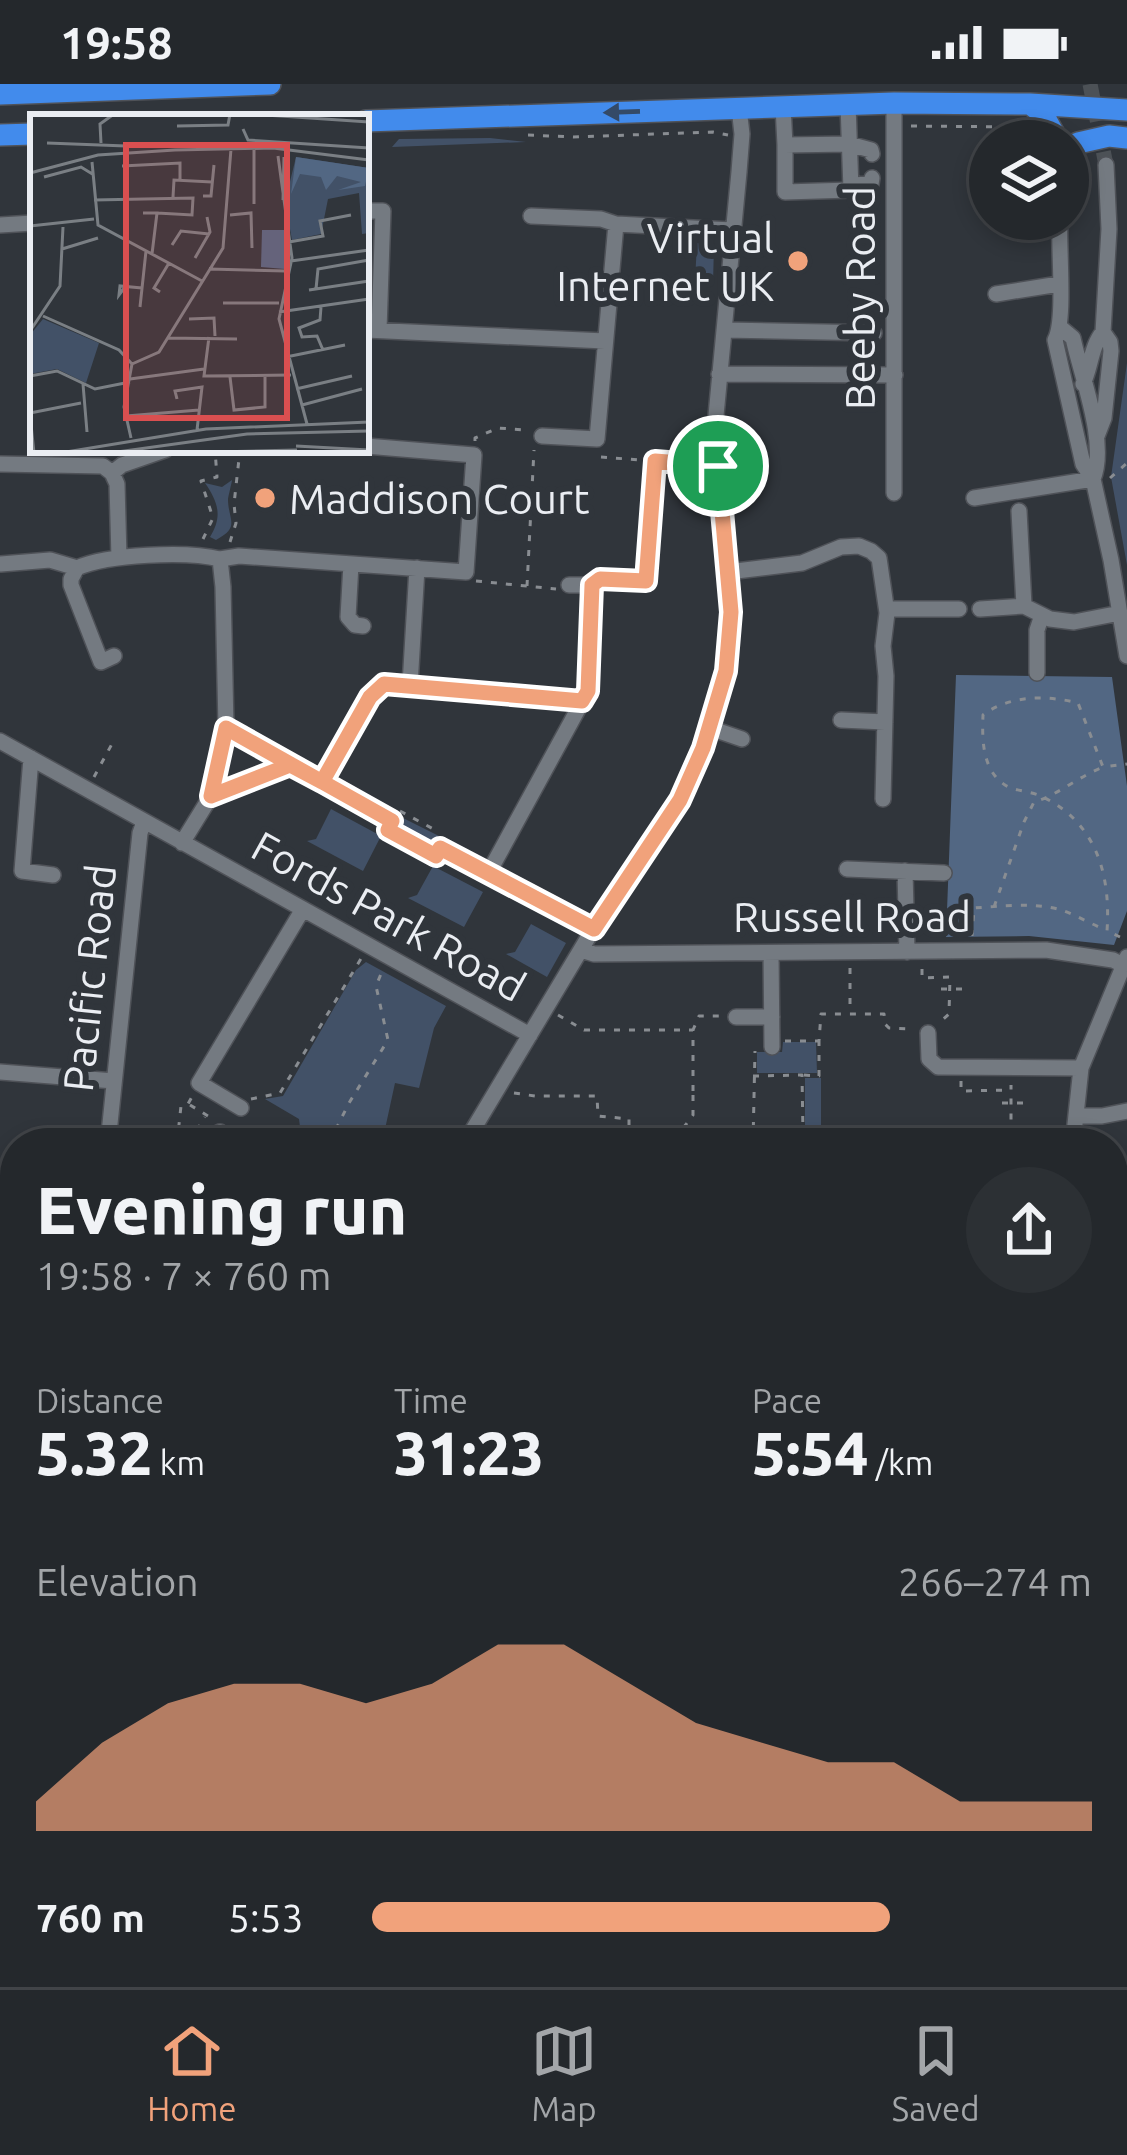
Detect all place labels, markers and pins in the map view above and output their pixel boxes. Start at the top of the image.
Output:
place label: Virtual Internet UK [556,214,774,309]
marker: Virtual Internet UK [785,248,811,274]
pin [667,415,769,517]
place label: Maddison Court [289,475,590,522]
marker: Maddison Court [252,485,278,511]

